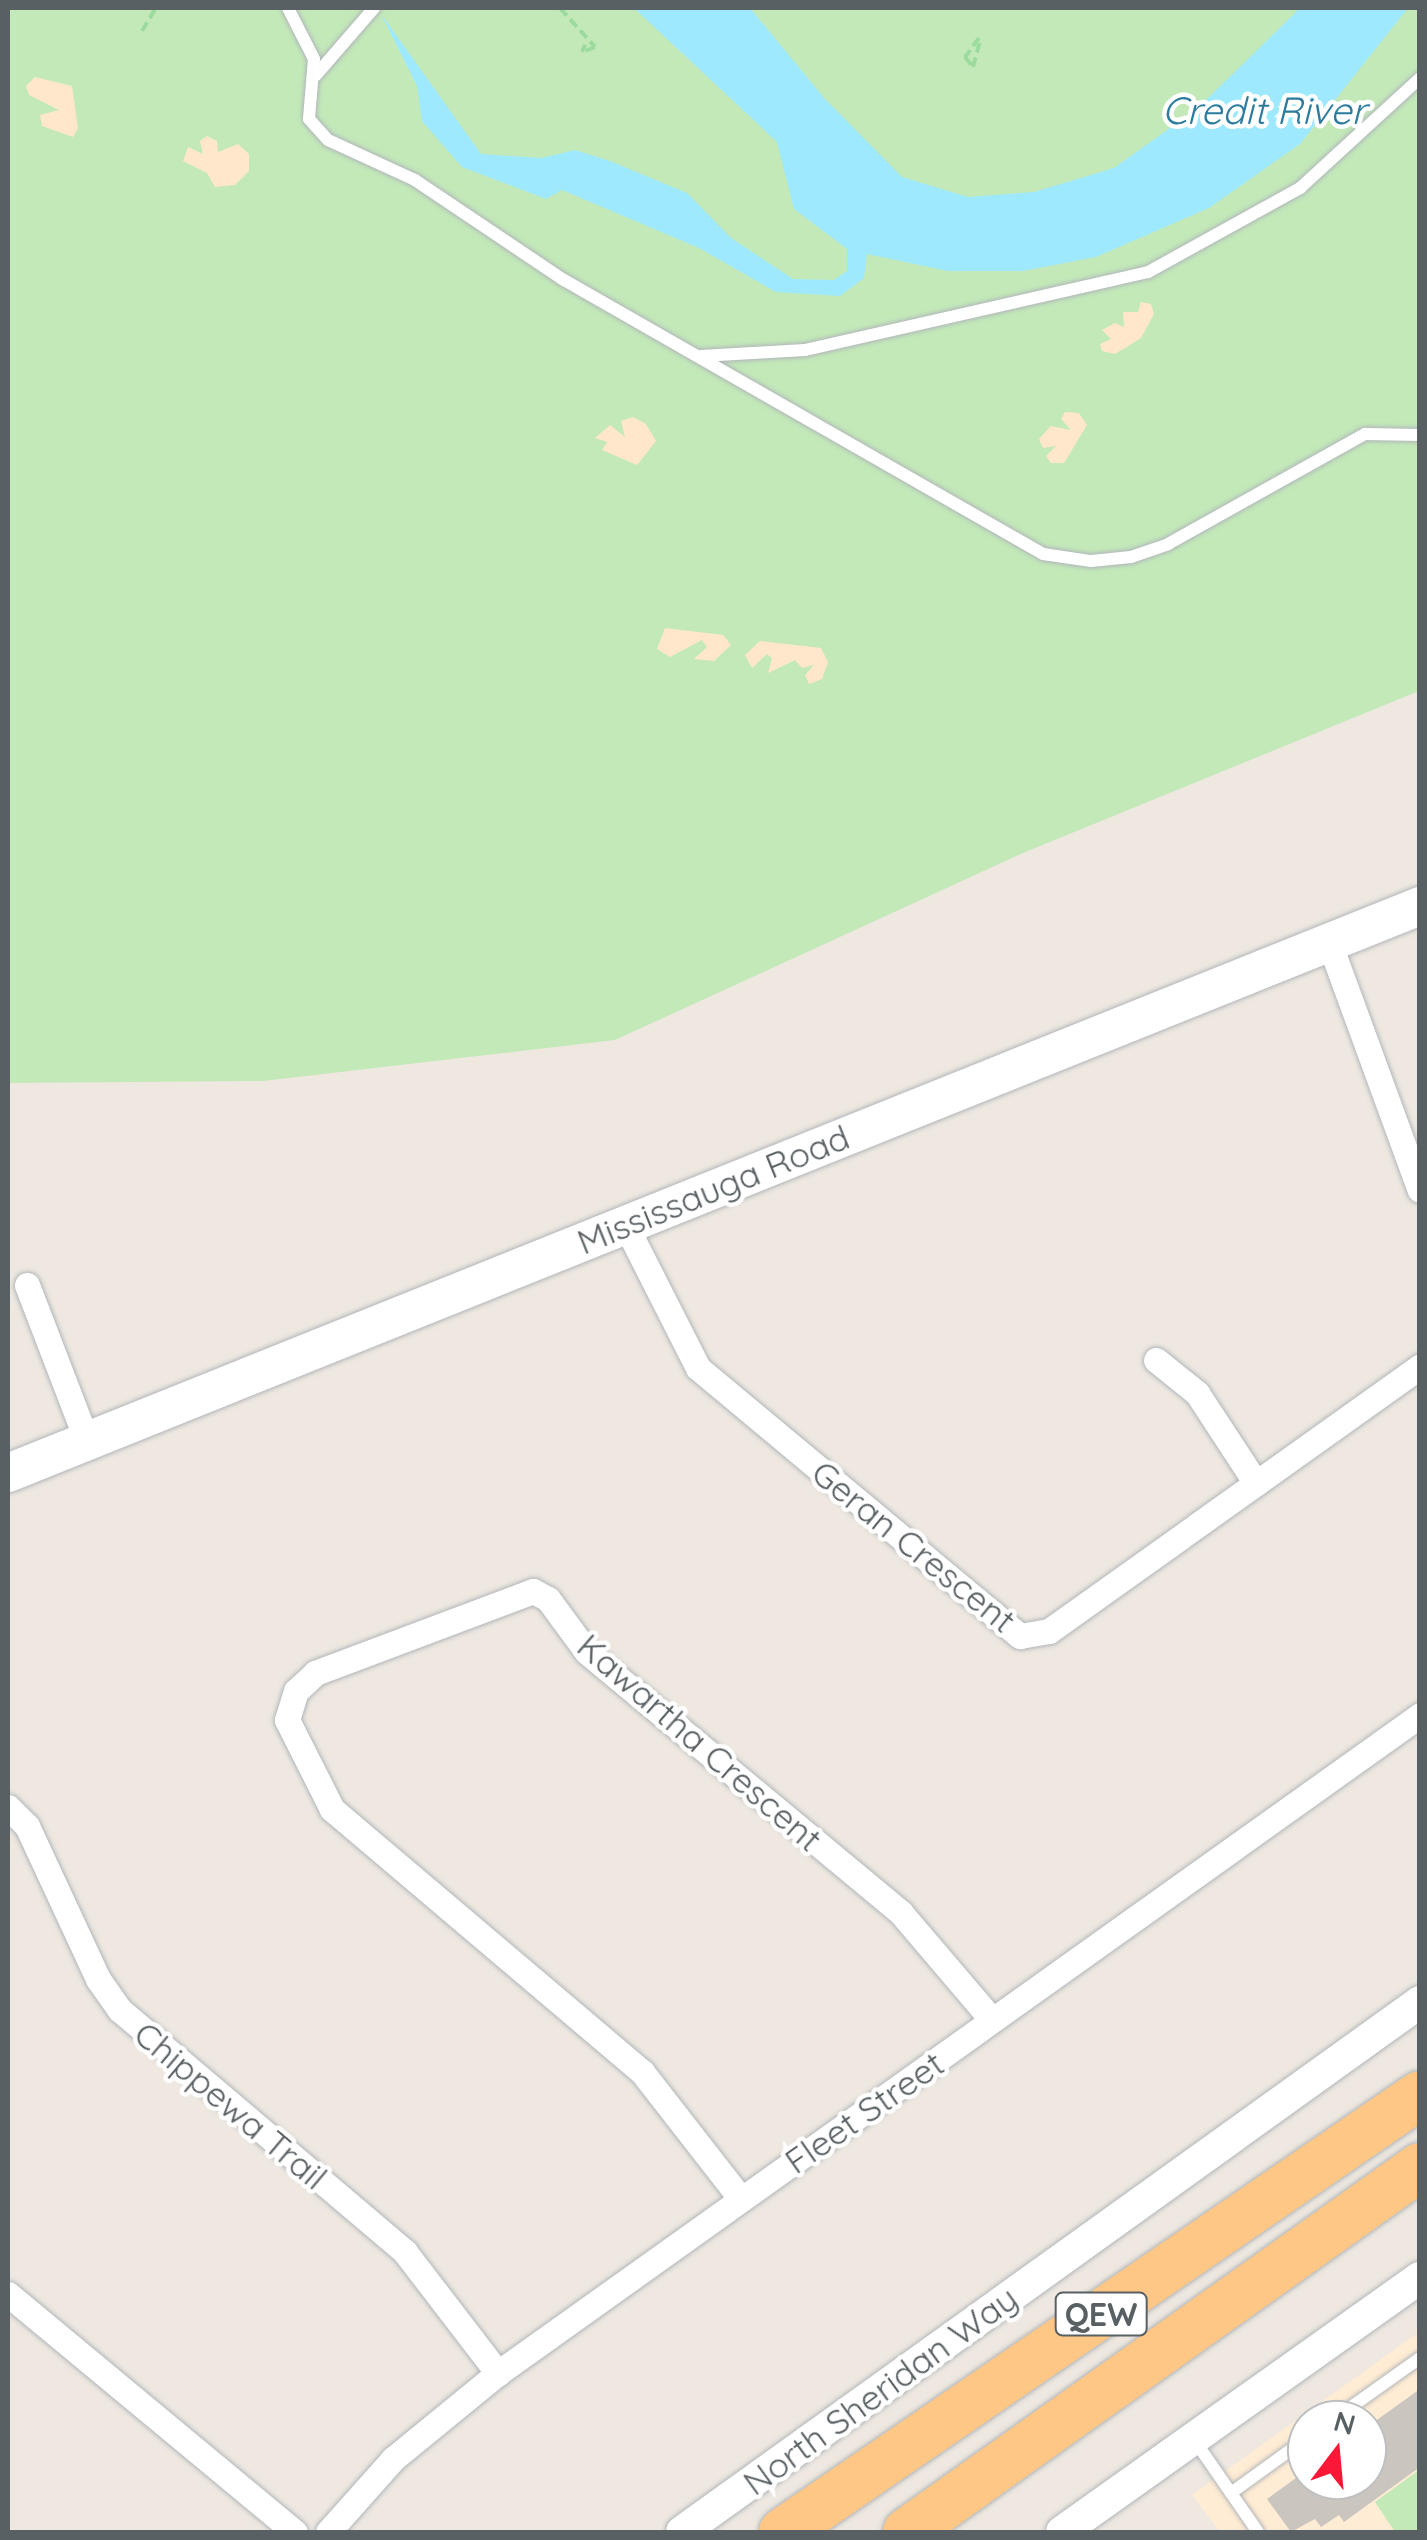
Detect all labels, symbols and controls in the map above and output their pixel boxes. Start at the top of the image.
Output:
water label: Credit River [1162,88,1366,134]
street label: Mississauga Road [571,1115,855,1263]
street label: Geran Crescent [804,1451,1024,1641]
street label: Kawartha Crescent [569,1624,831,1860]
street label: Chippewa Trail [126,2012,336,2198]
street label: Fleet Street [777,2042,951,2182]
street label: North Sheridan Way [735,2276,1025,2504]
road number: QEW [1054,2287,1148,2341]
north arrow [1287,2400,1387,2500]
text: N [1330,2403,1360,2442]

